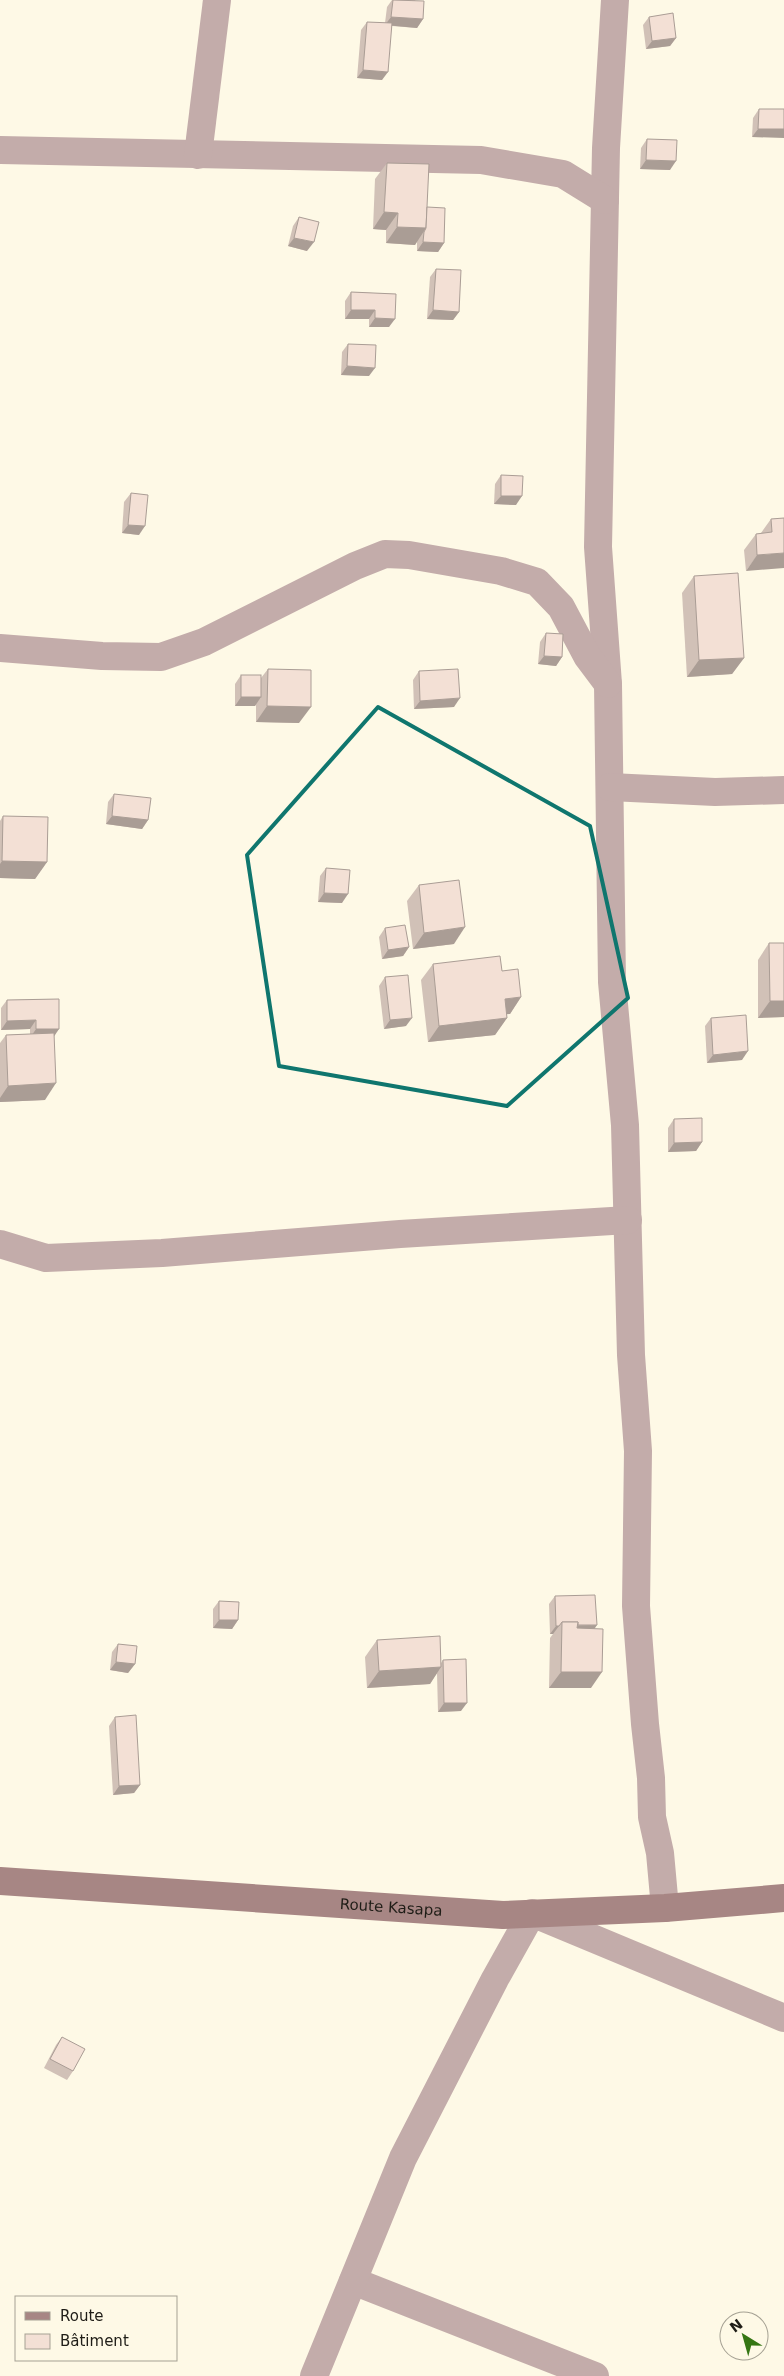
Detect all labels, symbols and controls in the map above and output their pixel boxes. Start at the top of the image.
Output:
street label: Route Kasapa [339,1895,443,1920]
legend [15,2296,178,2361]
text: Route [60,2307,104,2325]
north arrow [719,2311,769,2361]
text: N [727,2316,746,2336]
text: Bâtiment [60,2332,129,2350]

